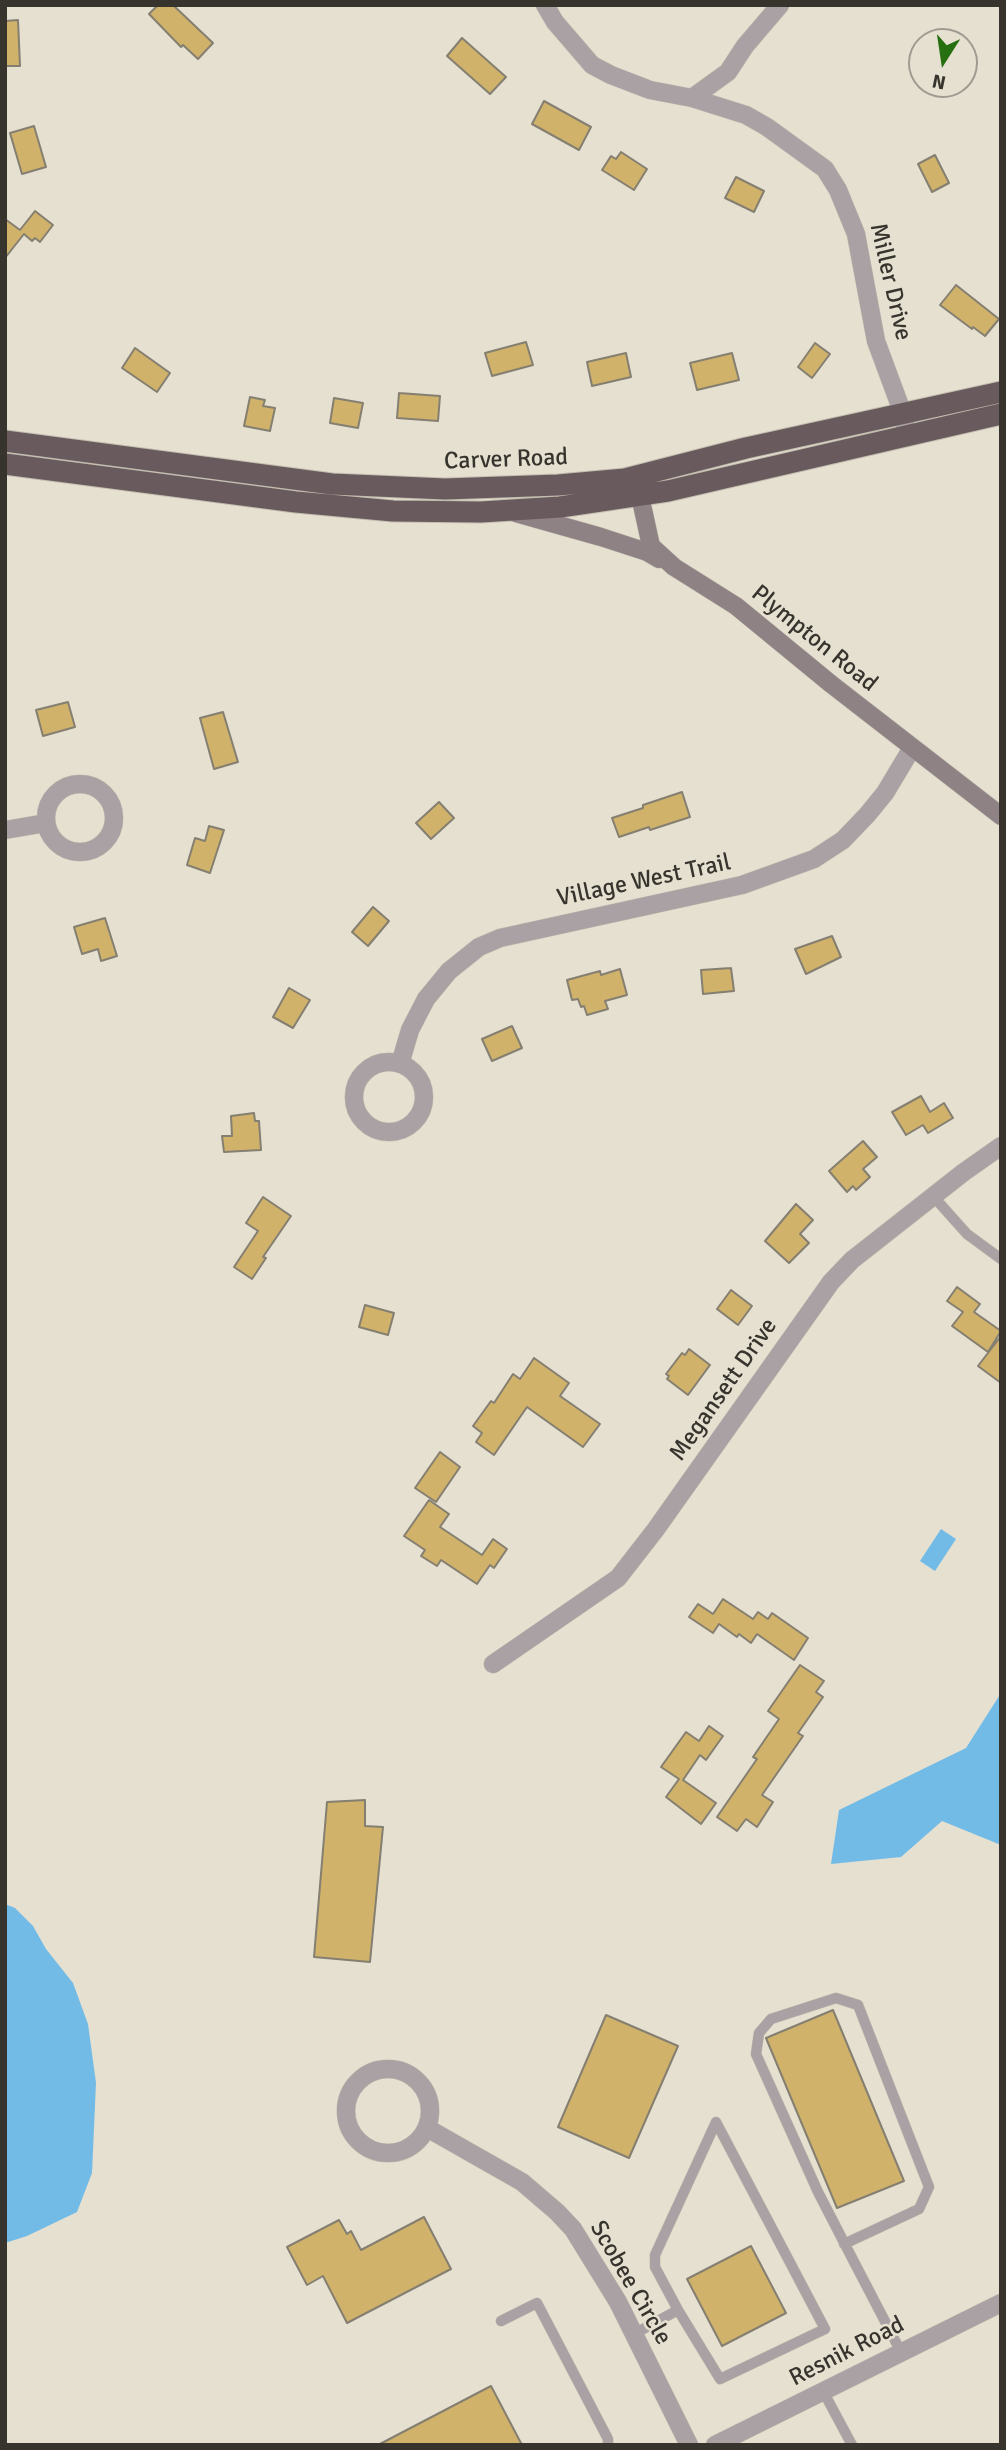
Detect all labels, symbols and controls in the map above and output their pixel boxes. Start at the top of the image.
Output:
north arrow [908,28,978,98]
text: N [930,68,948,95]
street label: Miller Drive [863,221,917,343]
street label: Carver Road [443,443,569,477]
street label: Plympton Road [745,579,883,699]
street label: Village West Trail [554,849,734,913]
street label: Megansett Drive [664,1313,784,1467]
street label: Scobee Circle [583,2216,677,2350]
street label: Resnik Road [785,2311,909,2393]

